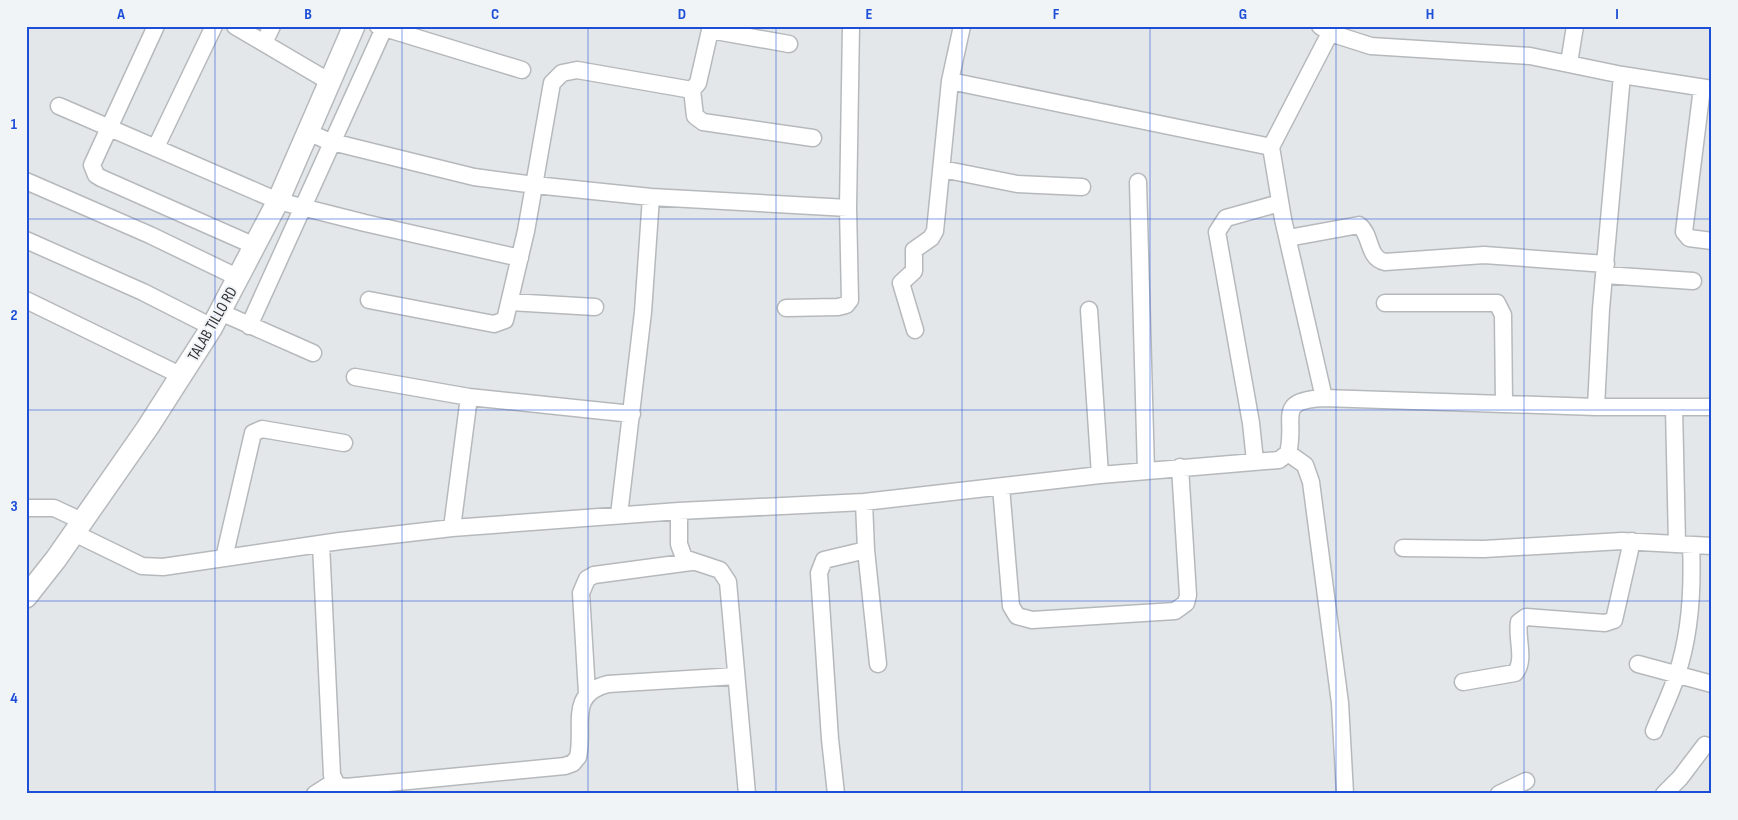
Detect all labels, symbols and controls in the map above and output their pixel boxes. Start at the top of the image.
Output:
text: A [116,5,125,24]
text: B [304,5,312,24]
text: C [491,5,499,24]
text: D [678,5,686,24]
text: E [866,5,873,24]
text: F [1053,5,1060,24]
text: G [1239,5,1247,24]
text: H [1426,5,1434,24]
text: I [1615,5,1619,24]
text: 1 [11,115,18,134]
street label: TALAB TILLO RD [184,284,242,364]
text: 2 [10,306,18,325]
text: 3 [10,497,18,516]
text: 4 [10,689,18,708]

